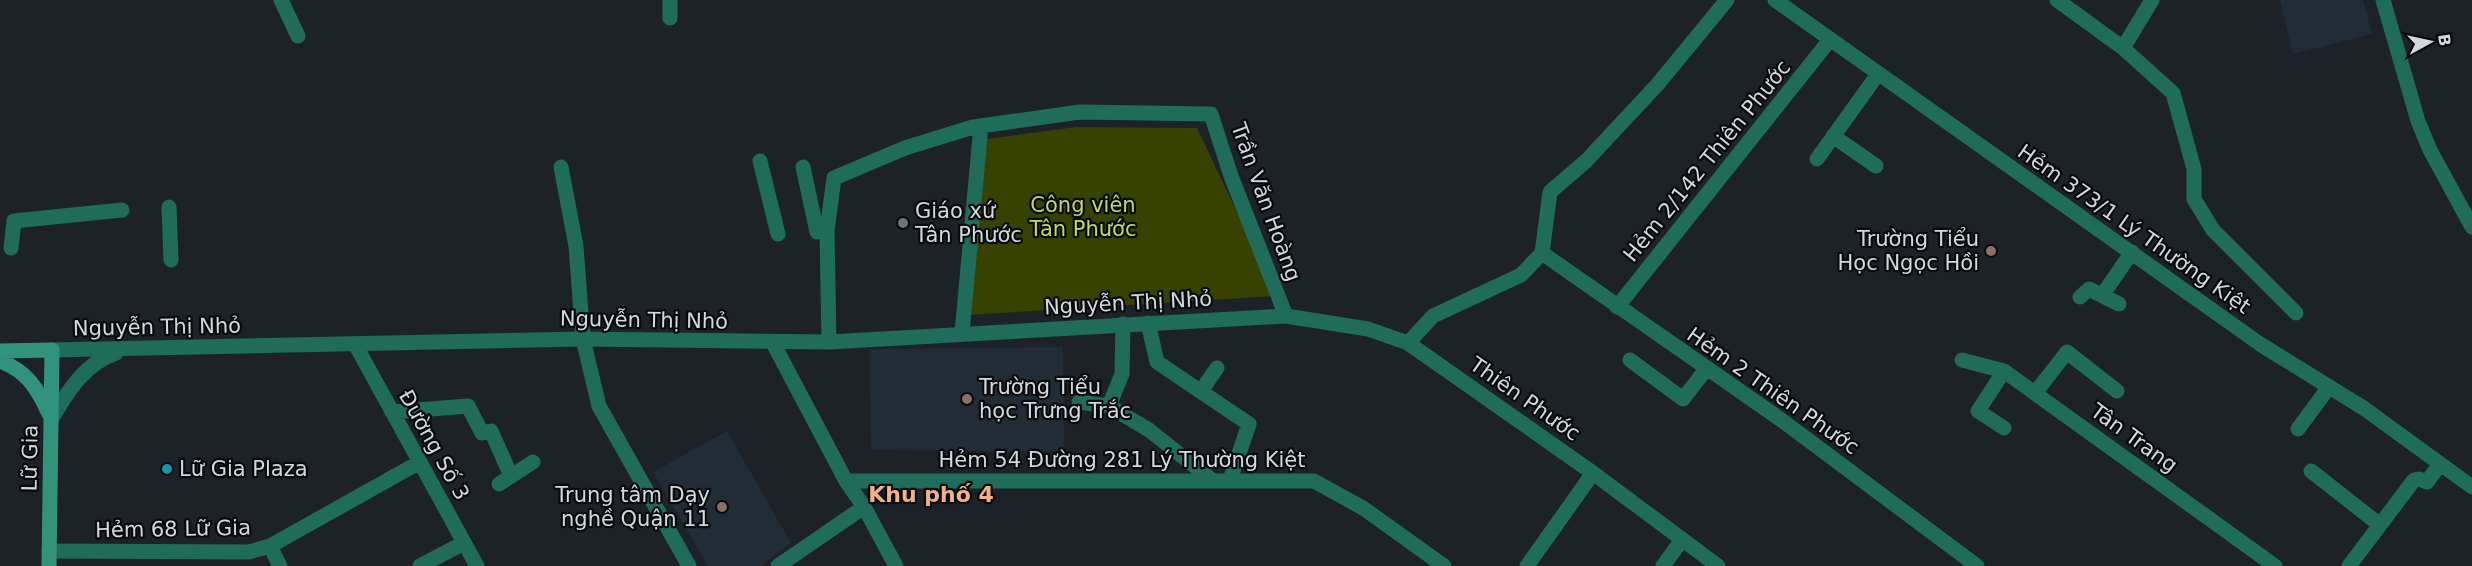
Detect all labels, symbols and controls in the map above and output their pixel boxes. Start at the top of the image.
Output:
north arrow [2400,12,2460,72]
text: B [2434,33,2455,47]
street label: Hẻm 2/142 Thiên Phước [1619,56,1795,266]
street label: Trần Văn Hoàng [1226,119,1306,284]
street label: Hẻm 373/1 Lý Thường Kiệt [2013,139,2255,319]
park label: Công viên Tân Phước [1029,193,1136,241]
place label: Giáo xứ Tân Phước [914,199,1022,247]
marker: Giáo xứ Tân Phước [896,216,910,230]
place label: Trường Tiểu Học Ngọc Hồi [1838,227,1979,275]
marker: Trường Tiểu Học Ngọc Hồi [1984,244,1998,258]
street label: Nguyễn Thị Nhỏ [1043,286,1213,319]
street label: Nguyễn Thị Nhỏ [560,306,728,333]
street label: Nguyễn Thị Nhỏ [73,313,241,340]
street label: Hẻm 2 Thiên Phước [1682,323,1864,459]
street label: Thiên Phước [1465,352,1585,446]
place label: Trường Tiểu học Trưng Trắc [978,375,1131,423]
street label: Đường Số 3 [394,386,474,504]
marker: Trường Tiểu học Trưng Trắc [960,392,974,406]
street label: Tân Trang [2085,398,2182,477]
street label: Lữ Gia [17,424,43,492]
street label: Hẻm 54 Đường 281 Lý Thường Kiệt [939,448,1306,472]
place label: Lữ Gia Plaza [179,457,308,481]
marker: Lữ Gia Plaza [160,462,174,476]
district label: Khu phố 4 [868,482,994,507]
place label: Trung tâm Dạy nghề Quận 11 [554,483,710,531]
marker: Trung tâm Dạy nghề Quận 11 [715,500,729,514]
street label: Hẻm 68 Lữ Gia [95,516,251,542]

